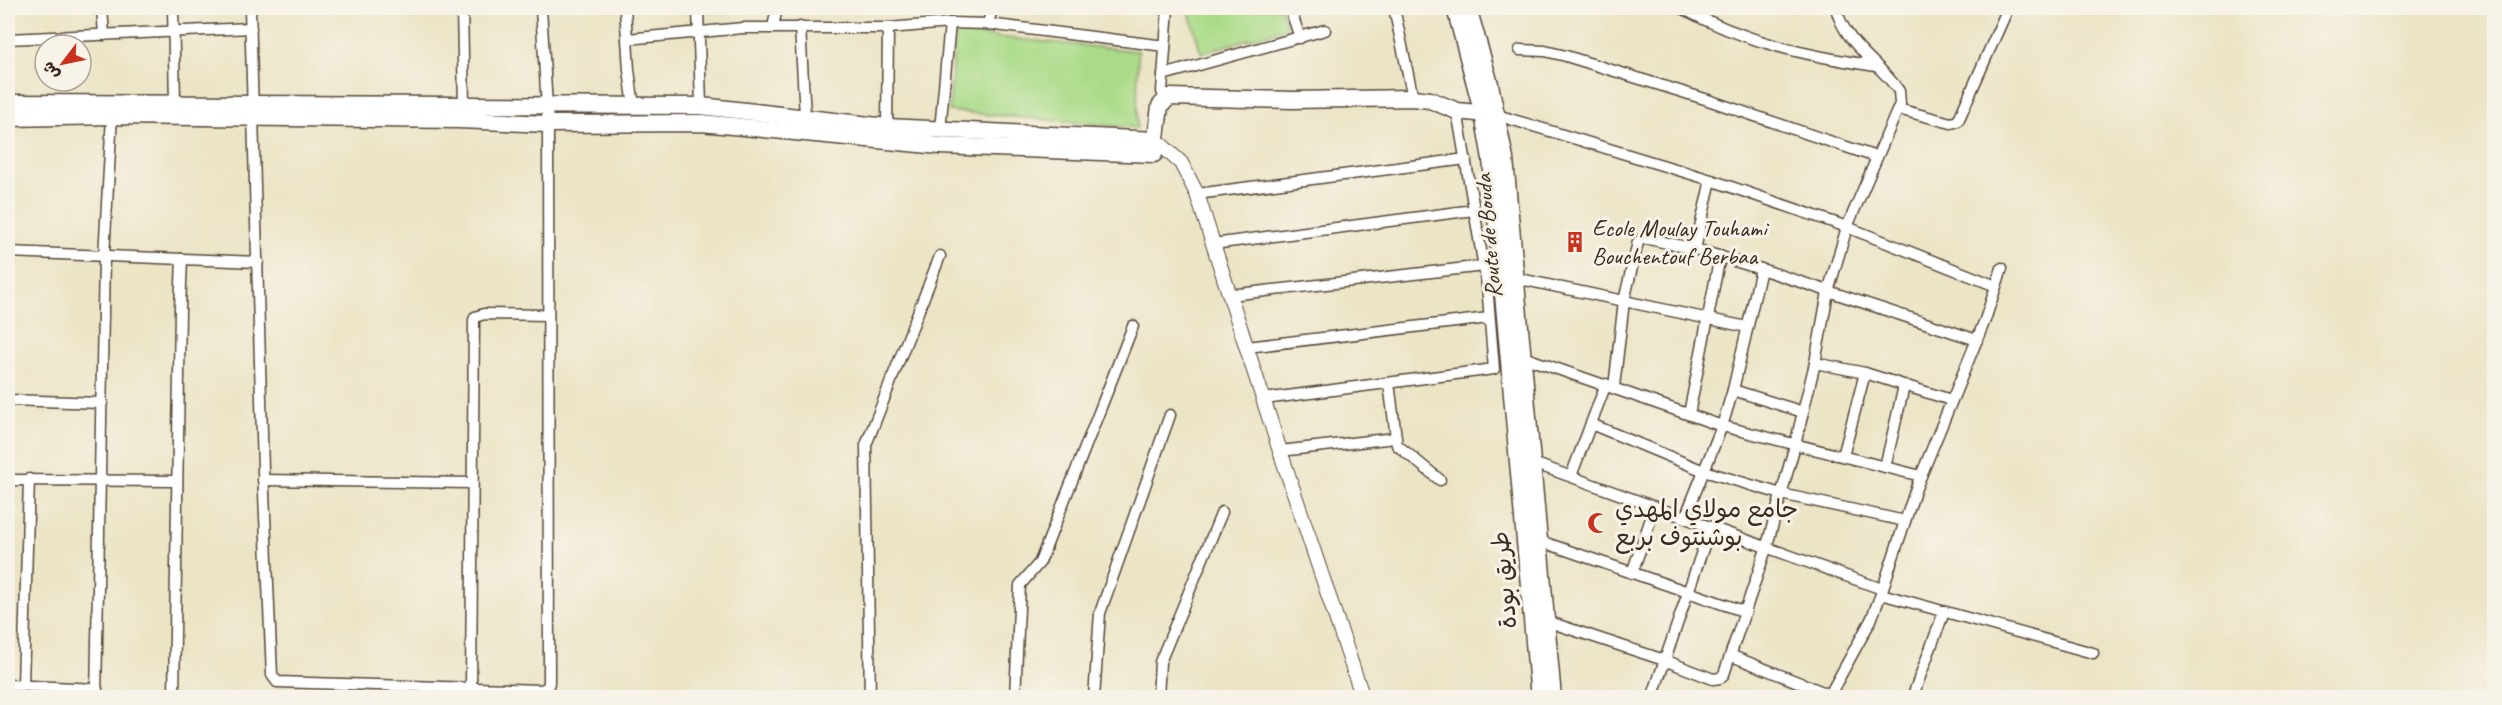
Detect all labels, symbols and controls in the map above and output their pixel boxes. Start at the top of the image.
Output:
north arrow [33,33,93,93]
text: ش [38,58,64,83]
street label: Route de Bouda [1468,171,1508,299]
place label: Ecole Moulay Touhami Bouchentouf Berbaa [1592,213,1770,271]
building icon: Ecole Moulay Touhami Bouchentouf Berbaa [1563,230,1587,254]
place label: جامع مولاي المهدي بوشنتوف بربع [1615,494,1798,554]
mosque icon: جامع مولاي المهدي بوشنتوف بربع [1586,511,1610,535]
street label: طريق بودة [1485,530,1523,630]

